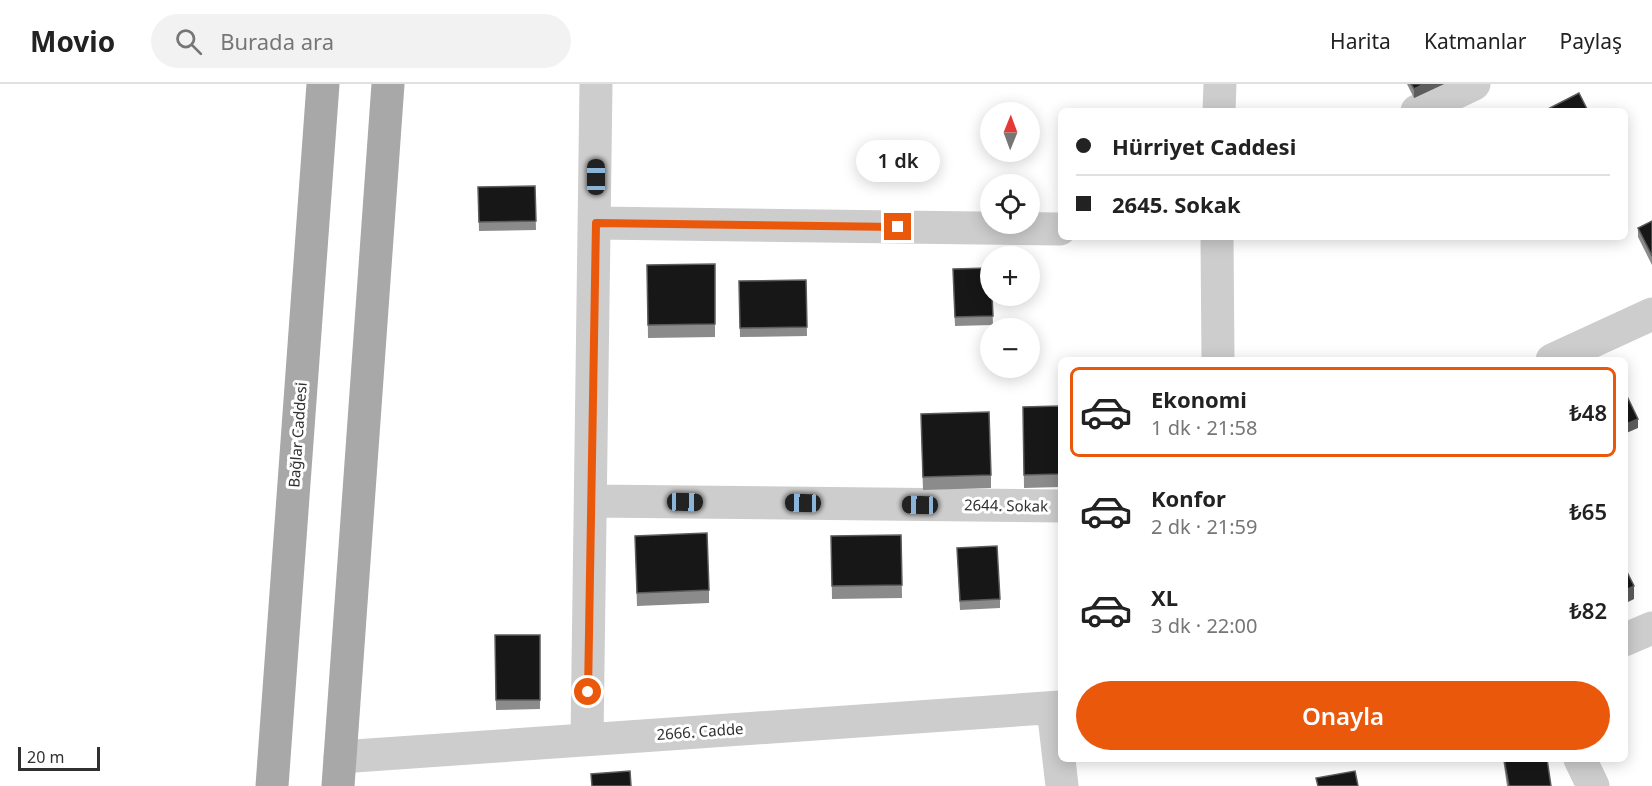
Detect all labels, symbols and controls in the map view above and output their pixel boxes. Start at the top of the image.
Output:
search box [151,14,571,68]
text: Movio [30,22,115,60]
icon: search [172,25,205,58]
text: Burada ara [220,26,334,56]
text: Harita [1330,27,1391,55]
text: Katmanlar [1424,27,1527,55]
text: Paylaş [1560,27,1622,55]
north arrow [980,102,1040,162]
map controls [980,102,1040,378]
text: Hürriyet Caddesi [1112,131,1296,161]
callout: 1 dk [856,140,940,182]
text: 1 dk [878,147,918,174]
car [587,159,605,195]
button: locate [980,174,1040,234]
text: 2645. Sokak [1112,189,1241,219]
route end [884,213,911,240]
button: + [980,246,1040,306]
button: − [980,318,1040,378]
street label: Bağlar Caddesi [283,382,311,488]
text: Ekonomi [1151,384,1247,414]
icon: car [1079,385,1133,439]
text: ₺48 [1569,397,1607,427]
text: 1 dk · 21:58 [1151,414,1258,441]
text: Konfor [1151,483,1226,513]
icon: car [1079,484,1133,538]
car [667,493,703,511]
car [785,494,821,512]
street label: 2644. Sokak [964,494,1048,516]
car [902,496,938,514]
text: ₺65 [1569,496,1607,526]
text: 2 dk · 21:59 [1151,513,1258,540]
text: XL [1151,582,1178,612]
icon: car [1079,583,1133,637]
text: ₺82 [1569,595,1607,625]
text: 3 dk · 22:00 [1151,612,1258,639]
route start [574,678,601,705]
button: Onayla [1076,681,1610,750]
street label: 2666. Cadde [656,718,744,744]
scale bar [18,744,100,772]
text: 20 m [27,746,64,768]

